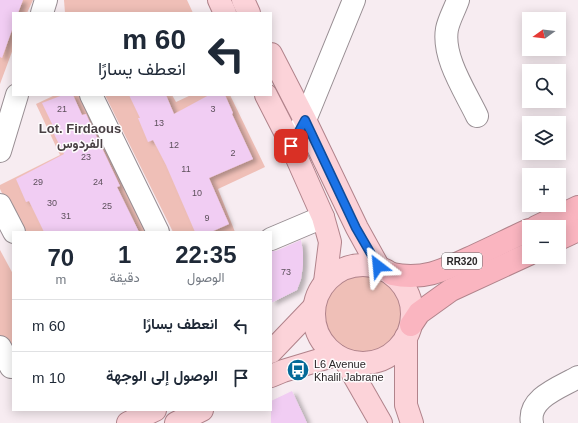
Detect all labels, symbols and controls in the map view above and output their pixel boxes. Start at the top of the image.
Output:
north arrow [522,12,566,56]
map controls [522,12,566,264]
text: 60 m [122,24,186,55]
icon: left [200,28,252,80]
text: انعطف يسارًا [98,59,186,79]
button: search [522,64,566,108]
house number: 21 [57,104,67,114]
house number: 3 [210,104,216,114]
button: layers [522,116,566,160]
house number: 13 [154,118,164,128]
district label: Lot. Firdaous الفردوس [39,121,121,152]
pin [274,129,308,163]
icon: arrive [280,135,302,157]
house number: 12 [169,140,179,150]
house number: 2 [230,148,236,158]
house number: 23 [81,152,91,162]
house number: 11 [181,164,191,174]
button: + [522,168,566,212]
house number: 29 [33,177,43,187]
house number: 24 [93,177,103,187]
house number: 10 [192,188,202,198]
house number: 30 [47,198,57,208]
house number: 25 [102,201,112,211]
house number: 31 [61,211,71,221]
house number: 9 [204,213,210,223]
button: − [522,220,566,264]
text: 1 [118,241,131,268]
text: 22:35 [175,241,237,268]
text: 70 [47,244,74,271]
position arrow [357,245,399,287]
road number: RR320 [442,253,482,269]
house number: 73 [281,267,291,277]
text: دقيقة [110,270,140,285]
text: الوصول [187,270,225,285]
text: m [55,272,66,287]
text: انعطف يسارًا [143,315,218,332]
icon: left [230,315,252,337]
text: 60 m [32,317,65,334]
bus stop icon: L6 Avenue Khalil Jabrane [285,357,311,383]
place label: L6 Avenue Khalil Jabrane [314,358,384,383]
text: الوصول إلى الوجهة [106,367,218,384]
icon: arrive [230,367,252,389]
text: 10 m [32,369,65,386]

